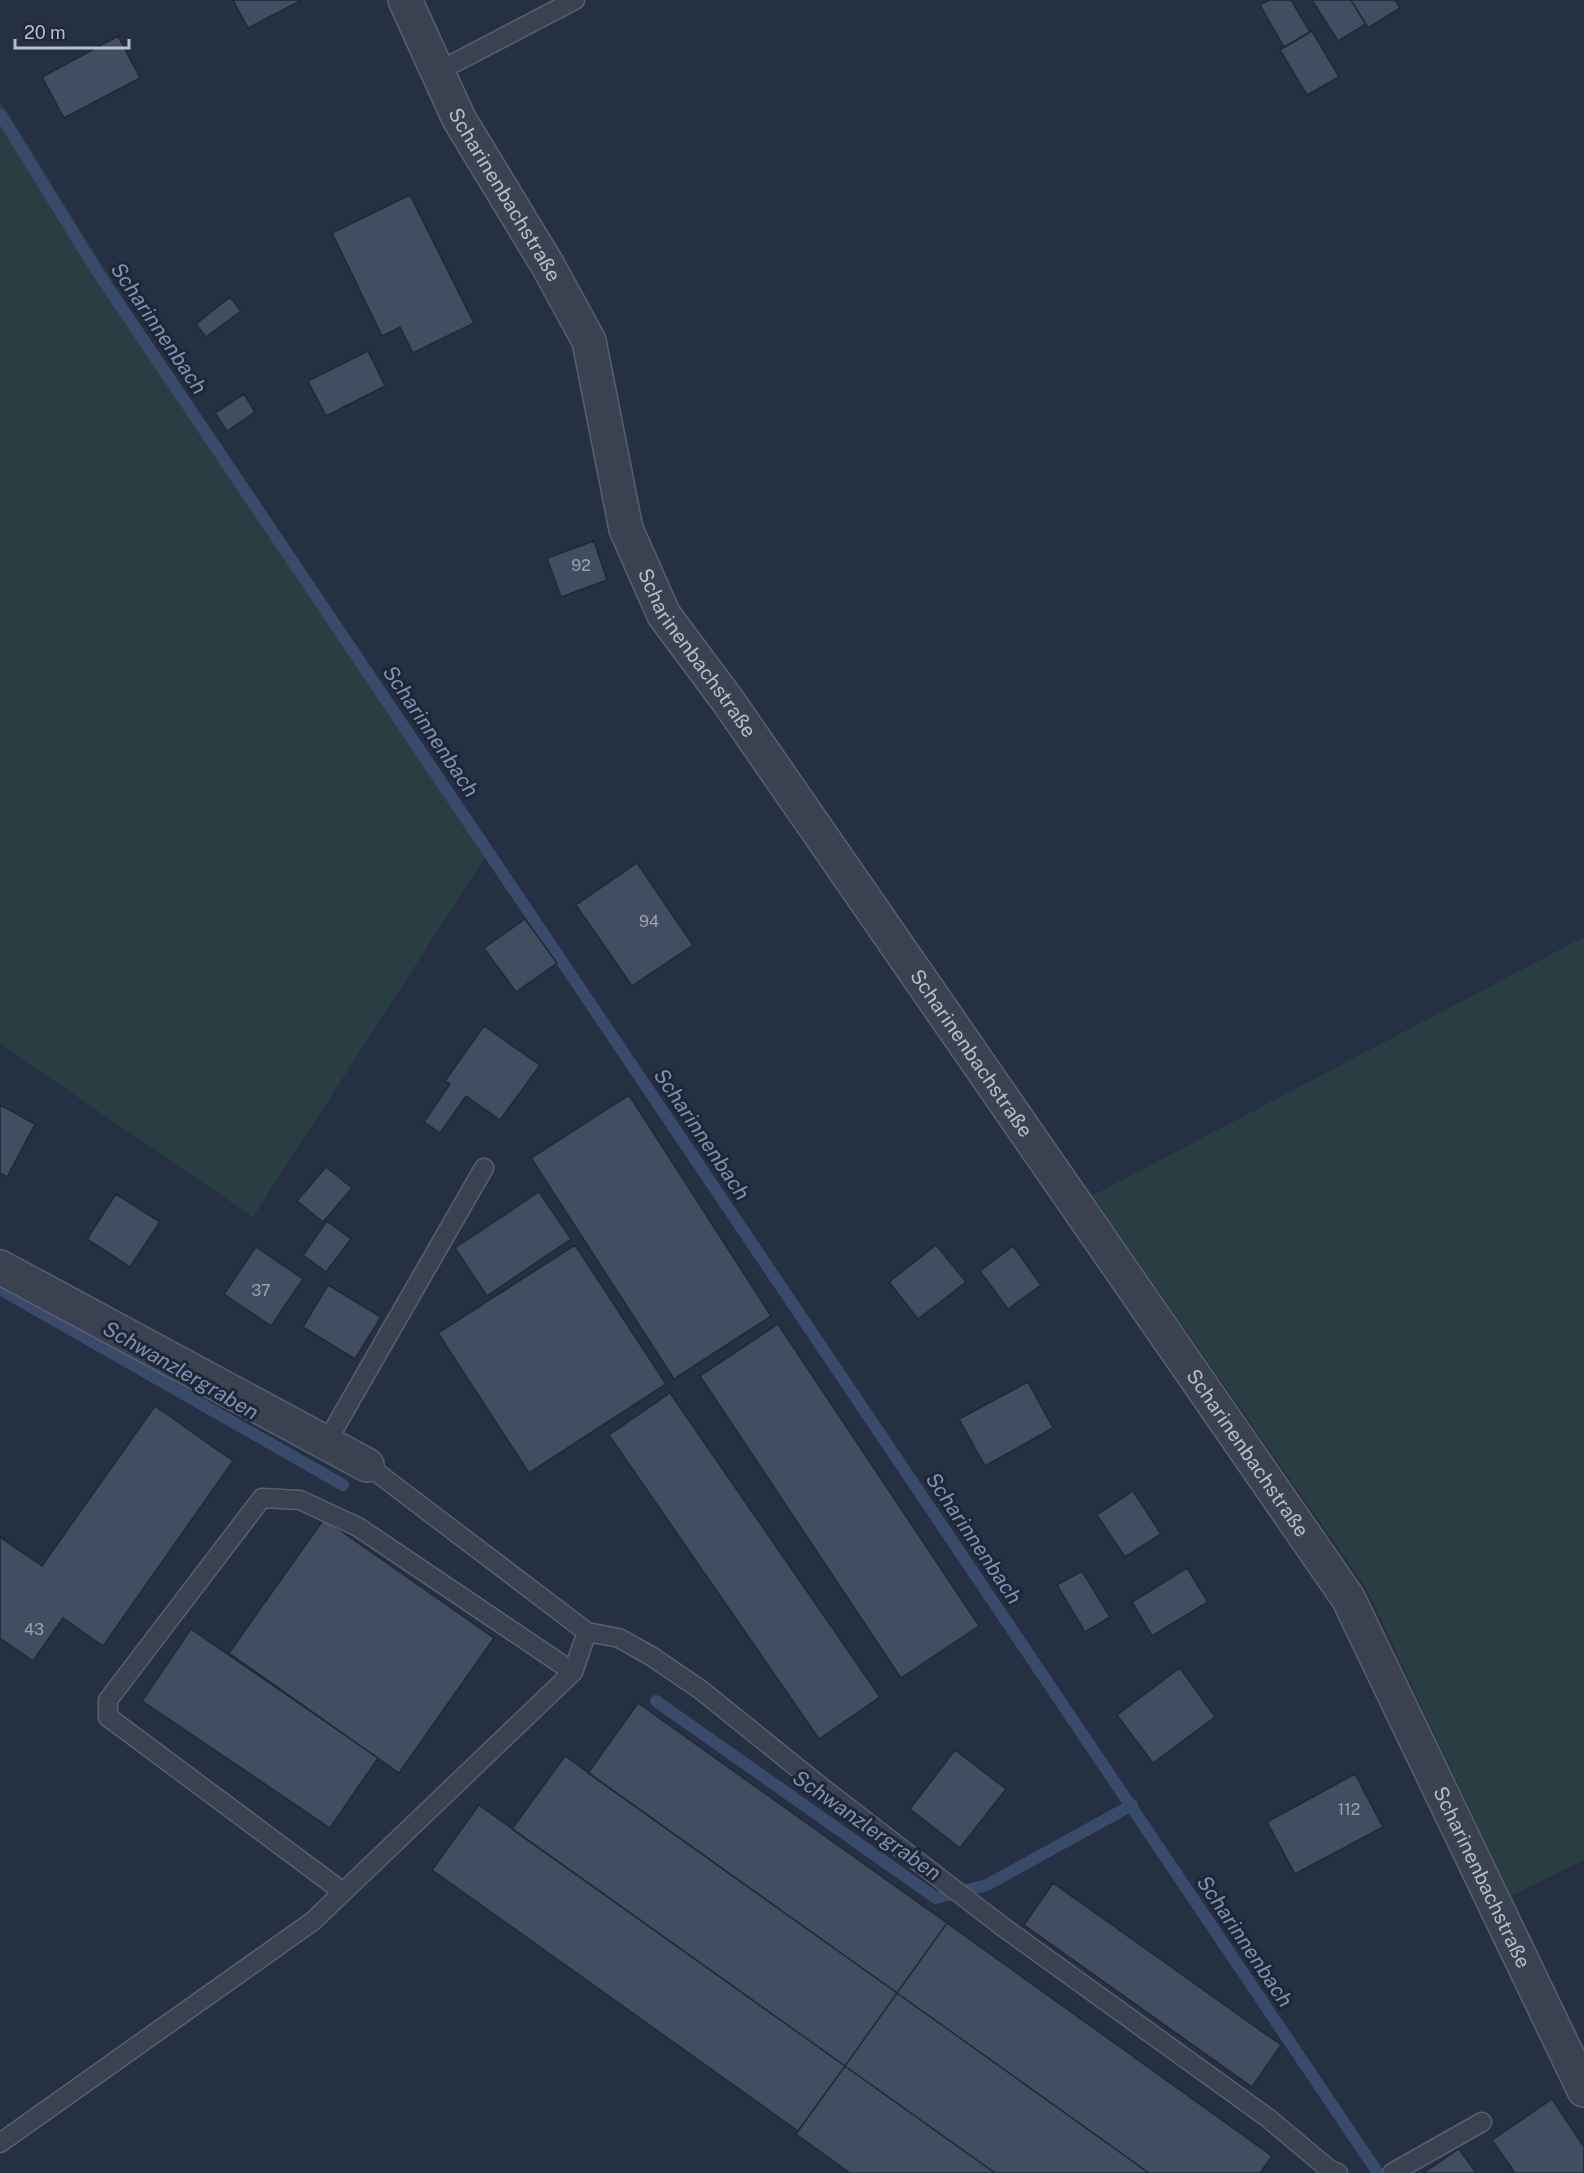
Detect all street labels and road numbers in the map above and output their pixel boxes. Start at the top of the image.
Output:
street label: Scharinenbachstraße [444,104,566,286]
street label: Scharinenbachstraße [633,565,761,742]
street label: Scharinenbachstraße [905,965,1038,1142]
street label: Scharinenbachstraße [1181,1365,1314,1541]
street label: Scharinenbachstraße [1428,1783,1536,1972]

